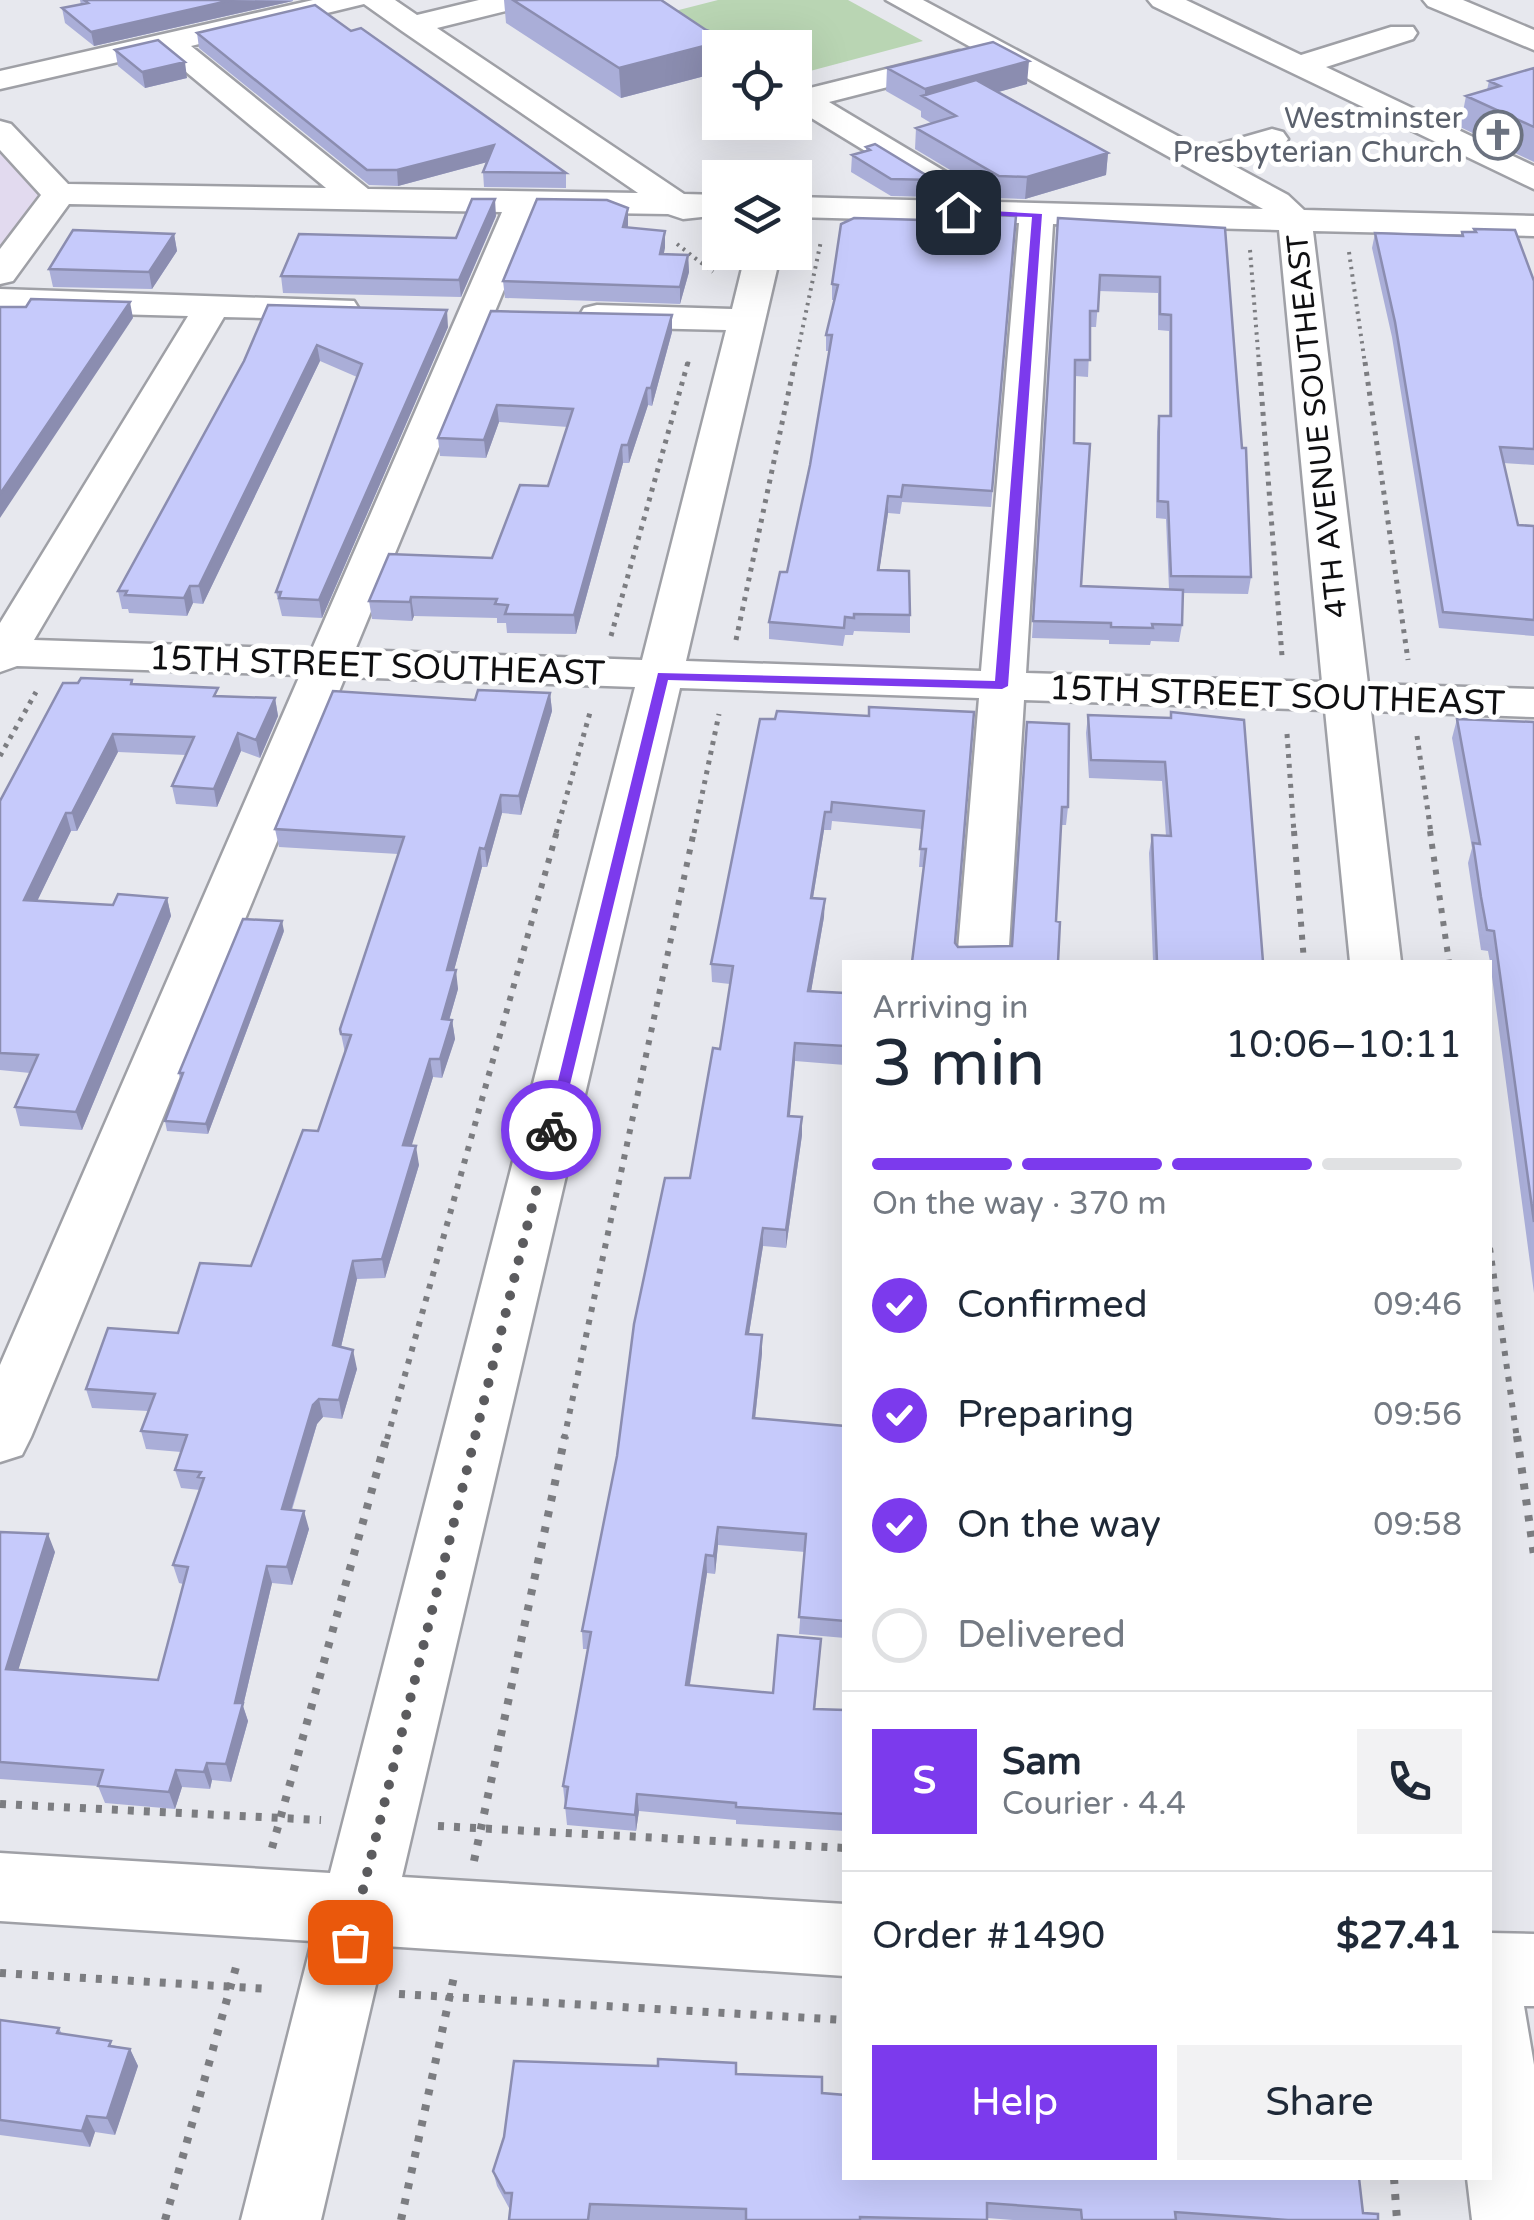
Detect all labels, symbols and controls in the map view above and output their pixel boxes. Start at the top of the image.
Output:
map controls [702,30,812,270]
button: locate [702,30,812,140]
place label: Westminster Presbyterian Church [1173,100,1464,171]
church icon: Westminster Presbyterian Church [1472,109,1524,161]
button: layers [702,160,812,270]
pin [916,170,1001,255]
icon: home [931,185,986,240]
street label: 4TH AVENUE SOUTHEAST [1279,232,1356,620]
street label: 15TH STREET SOUTHEAST [148,637,606,695]
street label: 15TH STREET SOUTHEAST [1048,667,1506,725]
text: Arriving in [872,989,1029,1027]
text: 10:06–10:11 [1225,1022,1462,1068]
text: 3 min [872,1025,1045,1104]
courier [501,1080,601,1180]
icon: bike [524,1103,579,1158]
text: On the way · 370 m [872,1185,1167,1223]
icon: check [872,1278,927,1333]
text: Confirmed [957,1282,1148,1328]
text: 09:46 [1373,1286,1462,1324]
icon: check [872,1388,927,1443]
text: Preparing [957,1392,1134,1438]
text: 09:56 [1373,1396,1462,1434]
icon: check [872,1498,927,1553]
text: On the way [957,1502,1161,1548]
text: 09:58 [1373,1506,1462,1544]
text: Delivered [957,1612,1126,1658]
button: phone [1357,1729,1462,1834]
text: Sam [1002,1739,1082,1785]
text: S [913,1758,936,1804]
text: Courier · 4.4 [1002,1785,1186,1823]
pin [308,1900,393,1985]
text: Order #1490 [872,1913,1105,1959]
text: $27.41 [1336,1913,1462,1959]
icon: bag [323,1915,378,1970]
button: Help [872,2045,1157,2160]
button: Share [1177,2045,1462,2160]

